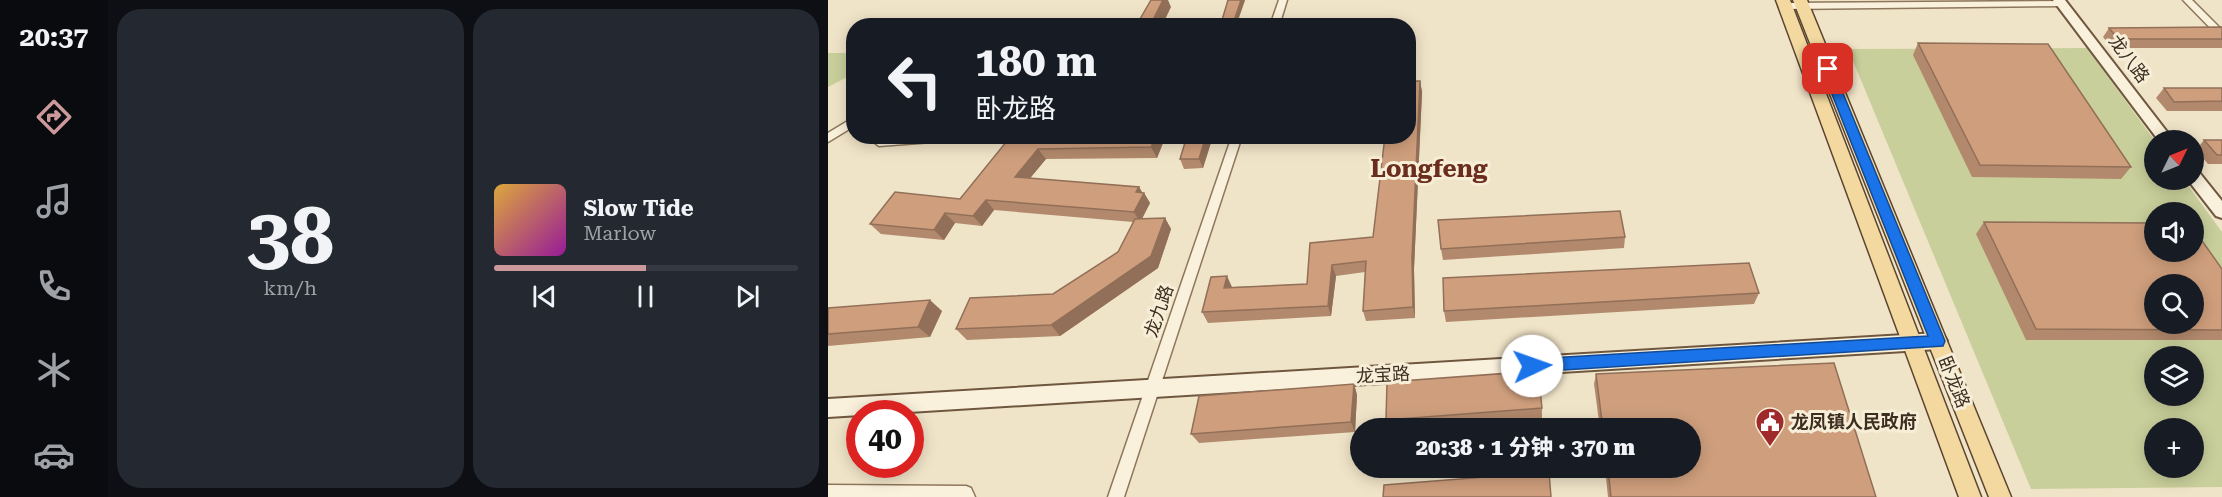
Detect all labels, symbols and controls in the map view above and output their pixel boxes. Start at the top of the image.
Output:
text: 20:37 [20,21,88,53]
street label: 龙八路 [2105,31,2154,87]
text: 180 m [975,37,1097,86]
icon: left [876,42,954,120]
pin [1802,43,1853,94]
icon: arrive [1811,52,1844,85]
text: 卧龙路 [975,93,1056,125]
icon: directions [33,96,75,138]
north arrow [2144,130,2204,190]
map controls [2144,130,2204,478]
district label: Longfeng [1370,155,1488,183]
icon: music [33,180,75,222]
text: 38 [247,191,334,282]
text: Slow Tide [584,196,694,221]
button: sound [2144,202,2204,262]
text: Marlow [584,221,656,245]
icon: phone [33,265,75,307]
button: search [2144,274,2204,334]
text: km/h [263,276,317,300]
icon: previous [528,280,561,313]
icon: pause [629,280,662,313]
icon: next [731,280,764,313]
street label: 龙九路 [1140,282,1177,340]
position arrow [1500,334,1564,398]
button: layers [2144,346,2204,406]
icon: climate [33,349,75,391]
street label: 卧龙路 [1935,353,1974,411]
street label: 龙宝路 [1355,363,1410,386]
speed limit sign: 40 [846,400,924,478]
public building icon: 龙凤镇人民政府 [1754,406,1786,448]
place label: 龙凤镇人民政府 [1791,411,1917,432]
button: + [2144,418,2204,478]
icon: car [33,434,75,476]
text: 20:38 · 1 分钟 · 370 m [1416,435,1635,460]

